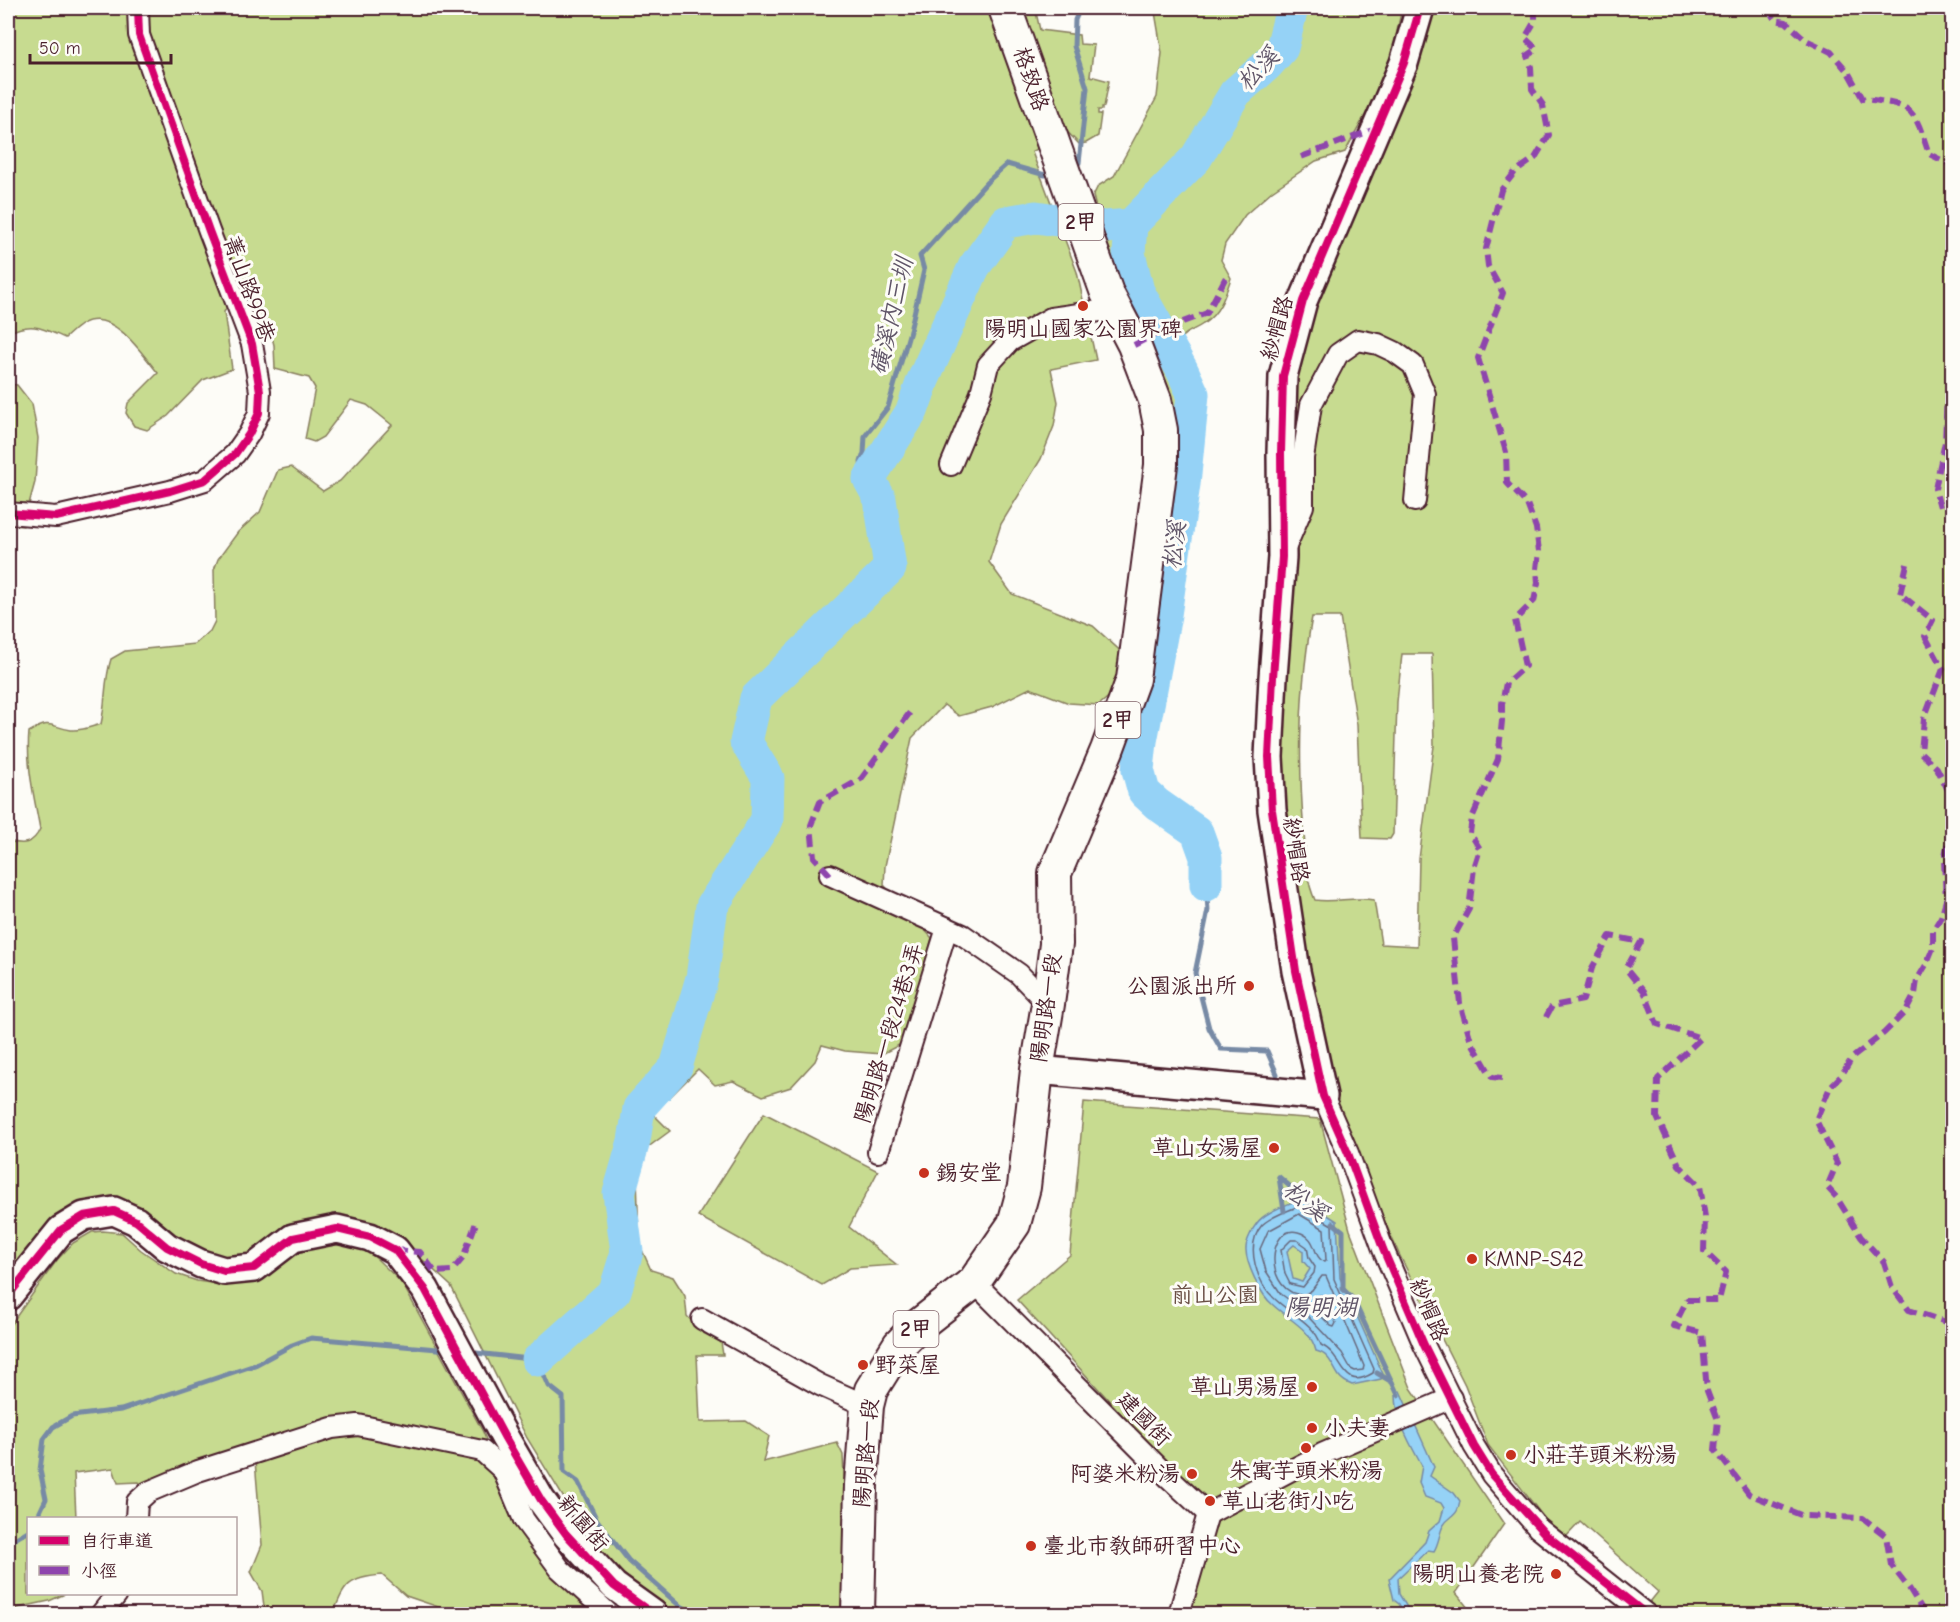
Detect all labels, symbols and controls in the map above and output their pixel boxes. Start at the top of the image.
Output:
scale bar [30,27,171,65]
text: 50 m [39,38,81,59]
water label: 松溪 [1231,41,1286,96]
street label: 格致路 [1008,44,1054,114]
road number: 2甲 [1058,204,1104,240]
street label: 菁山路99巷 [218,232,280,346]
water label: 磺溪內三圳 [864,251,919,378]
street label: 紗帽路 [1255,293,1299,363]
marker: 陽明山國家公園界碑 [1076,299,1090,313]
place label: 陽明山國家公園界碑 [984,316,1182,342]
water label: 松溪 [1157,517,1191,571]
road number: 2甲 [1096,702,1140,738]
street label: 紗帽路 [1278,815,1314,885]
street label: 陽明路一段24巷3弄 [849,940,929,1126]
street label: 陽明路一段 [1025,952,1067,1064]
place label: 公園派出所 [1127,973,1237,999]
marker: 公園派出所 [1242,979,1256,993]
place label: 草山女湯屋 [1152,1135,1262,1161]
marker: 草山女湯屋 [1267,1141,1281,1155]
place label: 錫安堂 [936,1160,1002,1186]
marker: 錫安堂 [917,1166,931,1180]
water label: 松溪 [1279,1175,1335,1228]
place label: KMNP-S42 [1484,1246,1584,1272]
marker: KMNP-S42 [1465,1252,1479,1266]
street label: 紗帽路 [1404,1275,1454,1345]
park label: 前山公園 [1171,1282,1259,1308]
water label: 陽明湖 [1285,1293,1360,1321]
road number: 2甲 [894,1311,938,1347]
place label: 野菜屋 [875,1352,941,1378]
marker: 野菜屋 [856,1358,870,1372]
place label: 草山男湯屋 [1190,1374,1300,1400]
marker: 草山男湯屋 [1305,1380,1319,1394]
street label: 建國街 [1111,1386,1177,1452]
street label: 陽明路一段 [848,1397,884,1509]
place label: 小夫妻 [1324,1415,1390,1441]
marker: 小夫妻 [1305,1421,1319,1435]
marker: 朱寓芋頭米粉湯 [1299,1441,1313,1455]
place label: 小莊芋頭米粉湯 [1523,1442,1677,1468]
marker: 小莊芋頭米粉湯 [1504,1448,1518,1462]
place label: 朱寓芋頭米粉湯 [1229,1458,1383,1484]
place label: 阿婆米粉湯 [1070,1461,1180,1487]
marker: 阿婆米粉湯 [1185,1467,1199,1481]
place label: 草山老街小吃 [1222,1488,1354,1514]
street label: 新園街 [552,1489,614,1557]
marker: 草山老街小吃 [1203,1494,1217,1508]
legend [27,1517,237,1595]
text: 自行車道 [81,1531,153,1552]
place label: 臺北市教師研習中心 [1043,1533,1241,1559]
marker: 臺北市教師研習中心 [1024,1539,1038,1553]
text: 小徑 [81,1561,117,1582]
place label: 陽明山養老院 [1412,1561,1544,1587]
marker: 陽明山養老院 [1549,1567,1563,1581]

